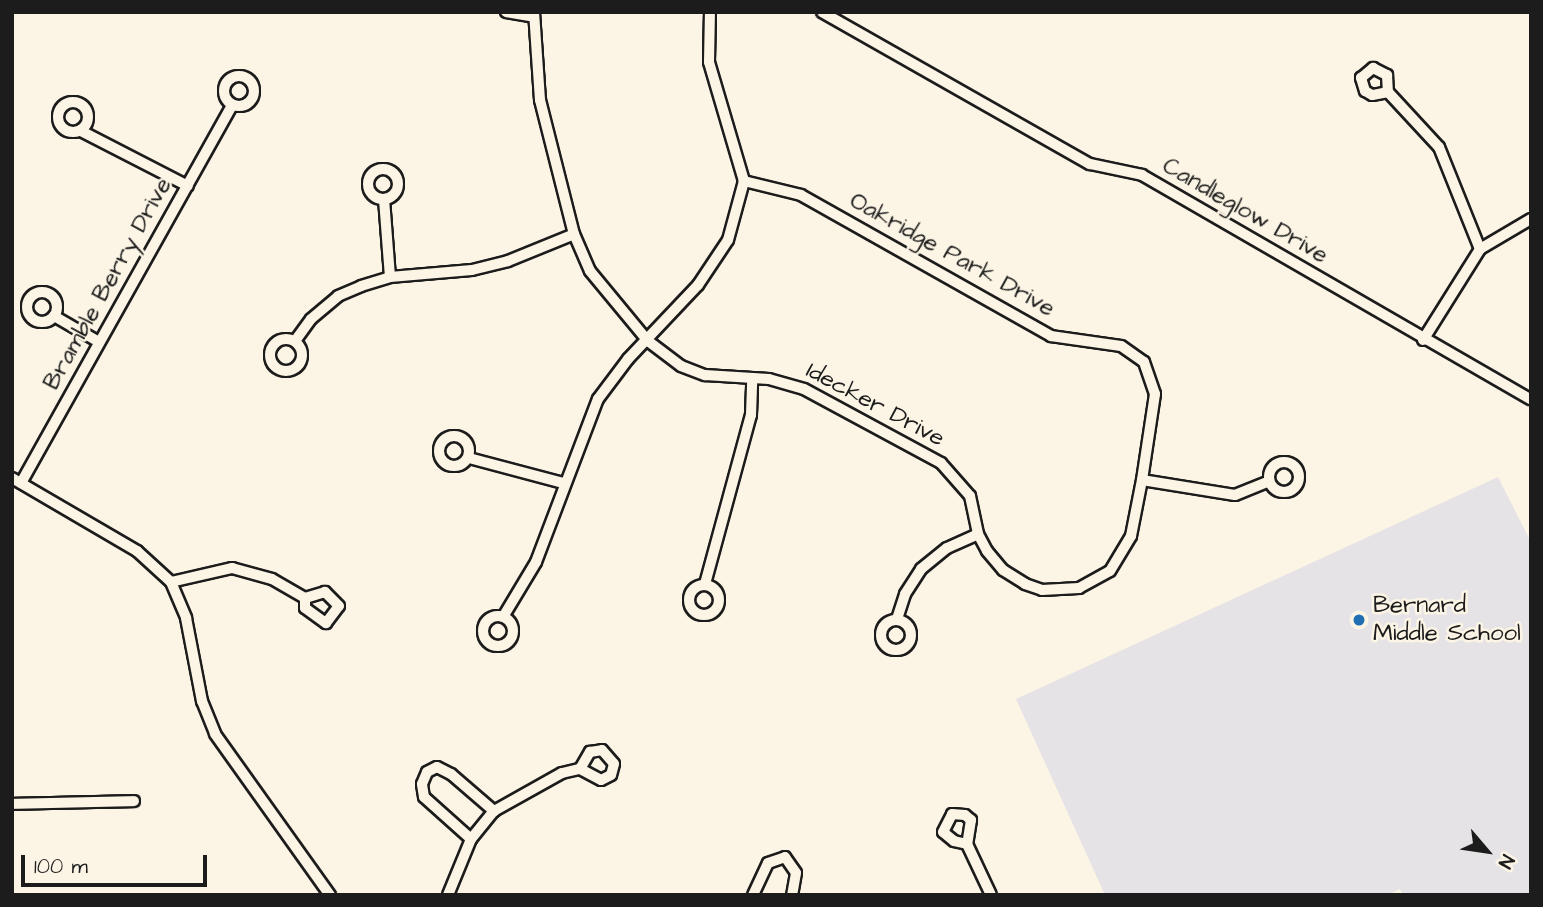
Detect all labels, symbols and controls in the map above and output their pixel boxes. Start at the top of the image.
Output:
street label: Candleglow Drive [1157,152,1333,270]
street label: Bramble Berry Drive [38,173,178,395]
street label: Oakridge Park Drive [844,187,1060,323]
street label: Idecker Drive [801,356,949,454]
place label: Bernard Middle School [1373,592,1521,648]
marker: Bernard Middle School [1351,612,1367,628]
north arrow [1452,816,1522,886]
scale bar [24,841,210,885]
text: N [1491,850,1521,873]
text: 100 m [34,852,88,881]

